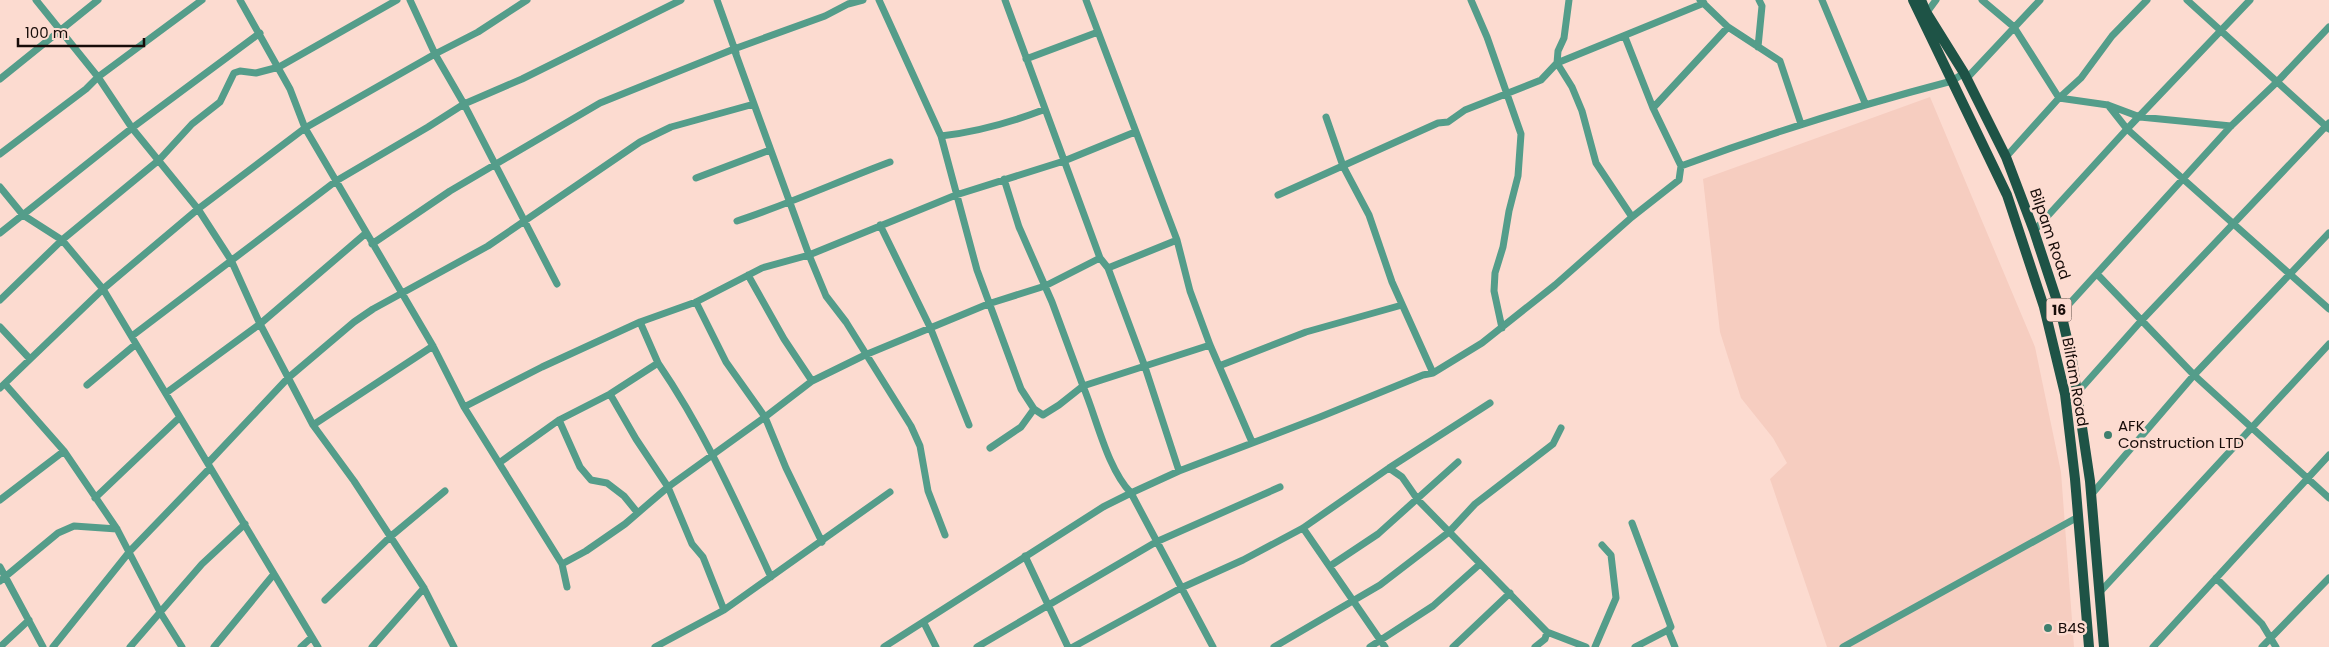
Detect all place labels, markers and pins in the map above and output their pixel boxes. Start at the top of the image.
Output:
place label: AFK Construction LTD [2118,415,2244,453]
marker: AFK Construction LTD [2102,429,2114,441]
place label: B4S [2058,617,2085,638]
marker: B4S [2042,622,2054,634]

